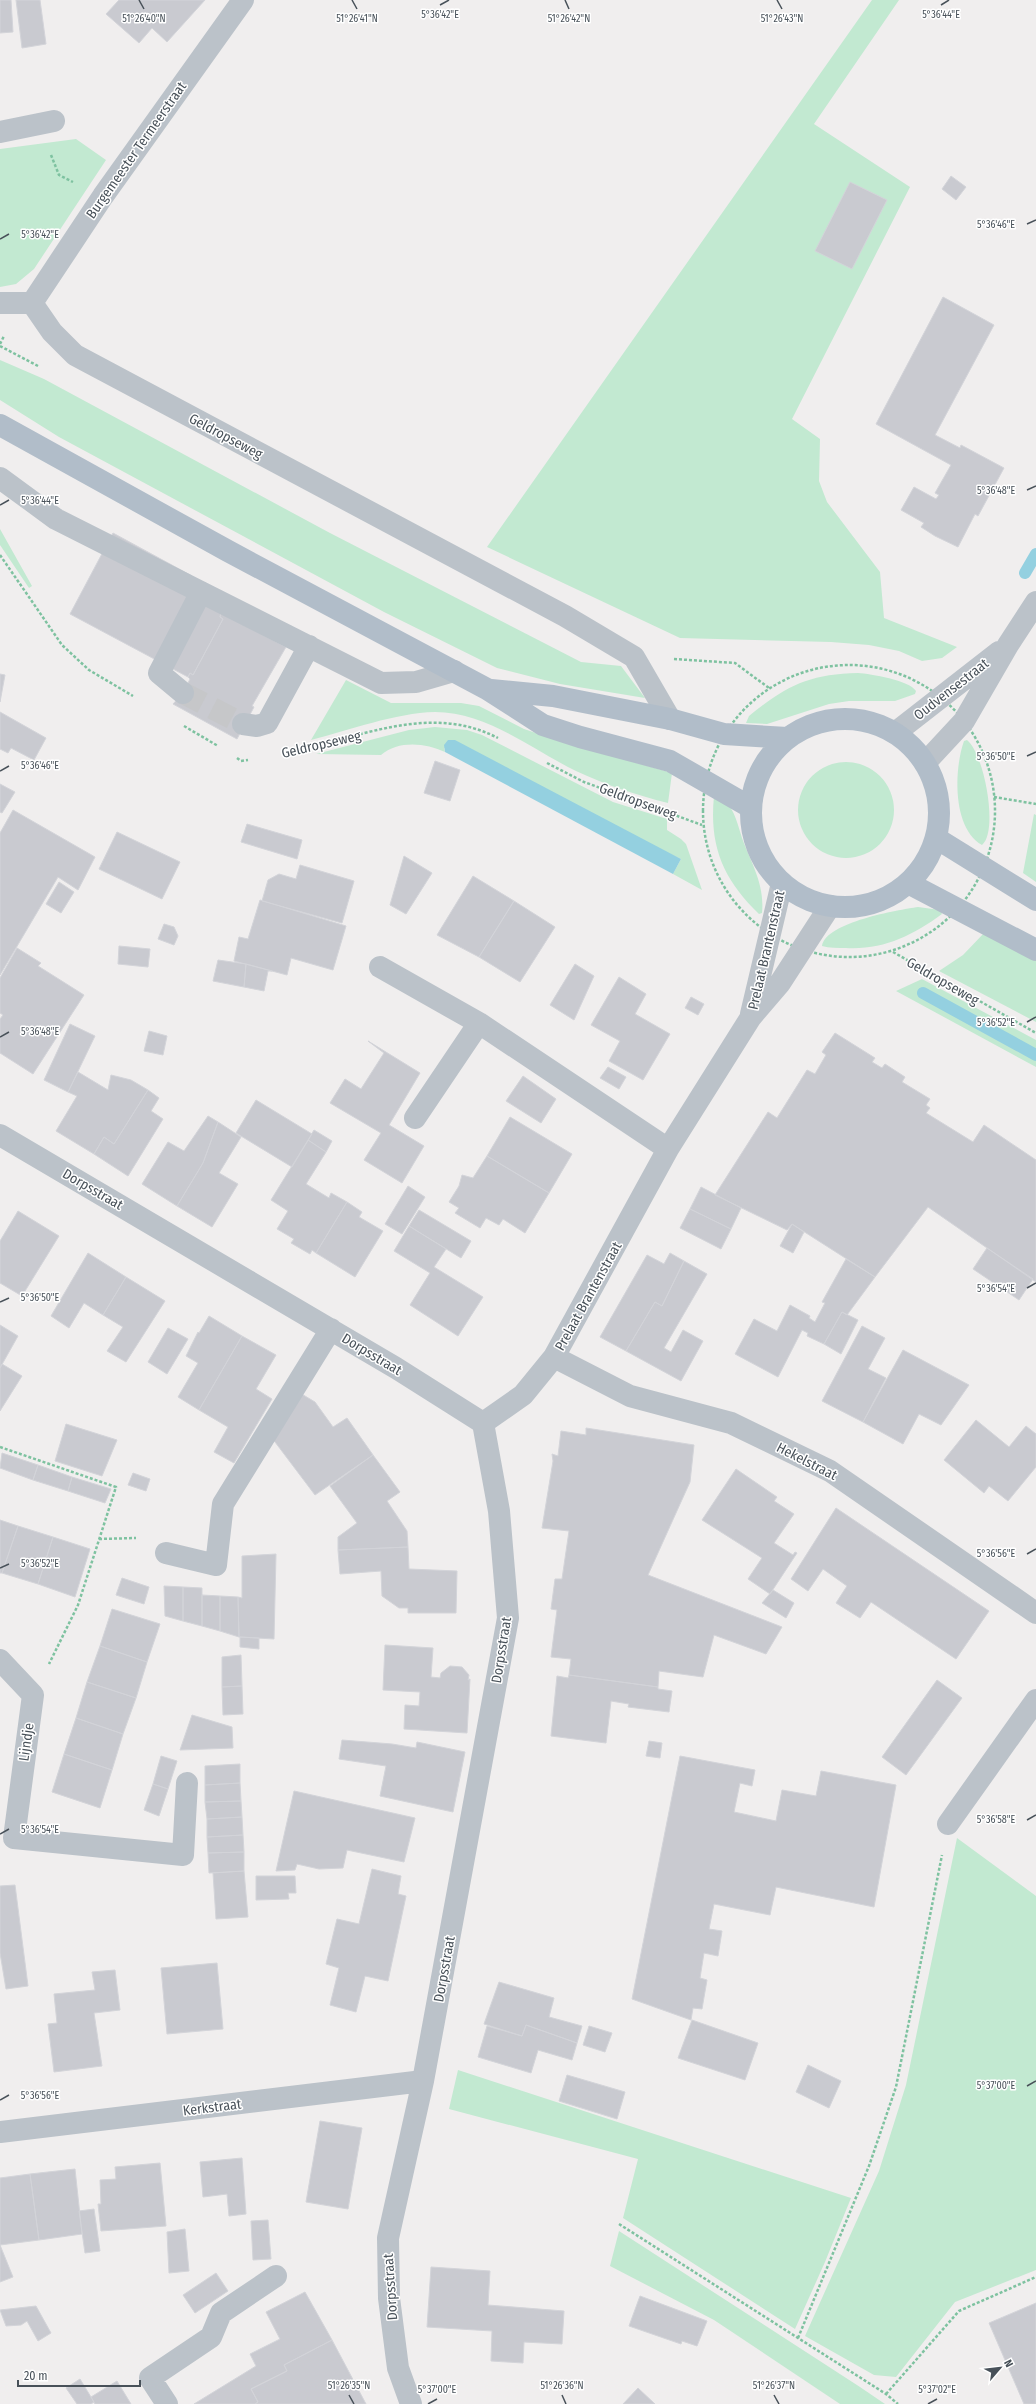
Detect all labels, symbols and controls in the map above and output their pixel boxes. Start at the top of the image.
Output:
text: 5°36'42"E [421,9,459,21]
text: 5°36'44"E [922,9,960,21]
text: 51°26'40"N [122,13,166,25]
text: 51°26'41"N [336,13,378,25]
text: 51°26'42"N [548,13,590,25]
text: 51°26'43"N [761,13,803,25]
street label: Burgemeester Termeerstraat [83,78,190,222]
text: 5°36'46"E [977,219,1015,231]
text: 5°36'42"E [21,229,59,241]
street label: Geldropseweg [186,410,266,463]
text: 5°36'48"E [977,485,1015,497]
text: 5°36'44"E [21,495,59,507]
street label: Oudvensestraat [911,655,992,724]
street label: Geldropseweg [280,727,363,762]
text: 5°36'50"E [977,751,1016,763]
text: 5°36'46"E [21,760,59,772]
street label: Geldropseweg [597,780,679,823]
street label: Prelaat Brantenstraat [745,888,789,1011]
street label: Geldropseweg [903,954,982,1009]
text: 5°36'52"E [977,1017,1015,1029]
text: 5°36'48"E [21,1026,59,1038]
street label: Dorpsstraat [60,1165,126,1214]
street label: Prelaat Brantenstraat [551,1238,626,1354]
text: 5°36'54"E [977,1283,1015,1295]
text: 5°36'50"E [21,1292,60,1304]
street label: Dorpsstraat [339,1330,405,1379]
street label: Hekelstraat [774,1439,840,1484]
text: 5°36'56"E [977,1548,1015,1560]
text: 5°36'52"E [21,1558,59,1570]
street label: Dorpsstraat [488,1615,515,1684]
street label: Lijndje [15,1722,38,1762]
text: 5°36'58"E [977,1814,1015,1826]
text: 5°36'54"E [21,1824,59,1836]
street label: Dorpsstraat [430,1934,459,2004]
text: 5°37'00"E [977,2080,1016,2092]
text: 5°36'56"E [21,2090,59,2102]
street label: Kerkstraat [182,2095,243,2120]
street label: Dorpsstraat [380,2253,401,2321]
north arrow [980,2348,1020,2388]
text: N [1001,2358,1016,2370]
scale bar [18,2362,140,2388]
text: 20 m [24,2369,48,2383]
text: 51°26'35"N [328,2380,370,2392]
text: 51°26'36"N [541,2380,584,2392]
text: 51°26'37"N [753,2380,795,2392]
text: 5°37'00"E [418,2384,457,2396]
text: 5°37'02"E [918,2384,956,2396]

